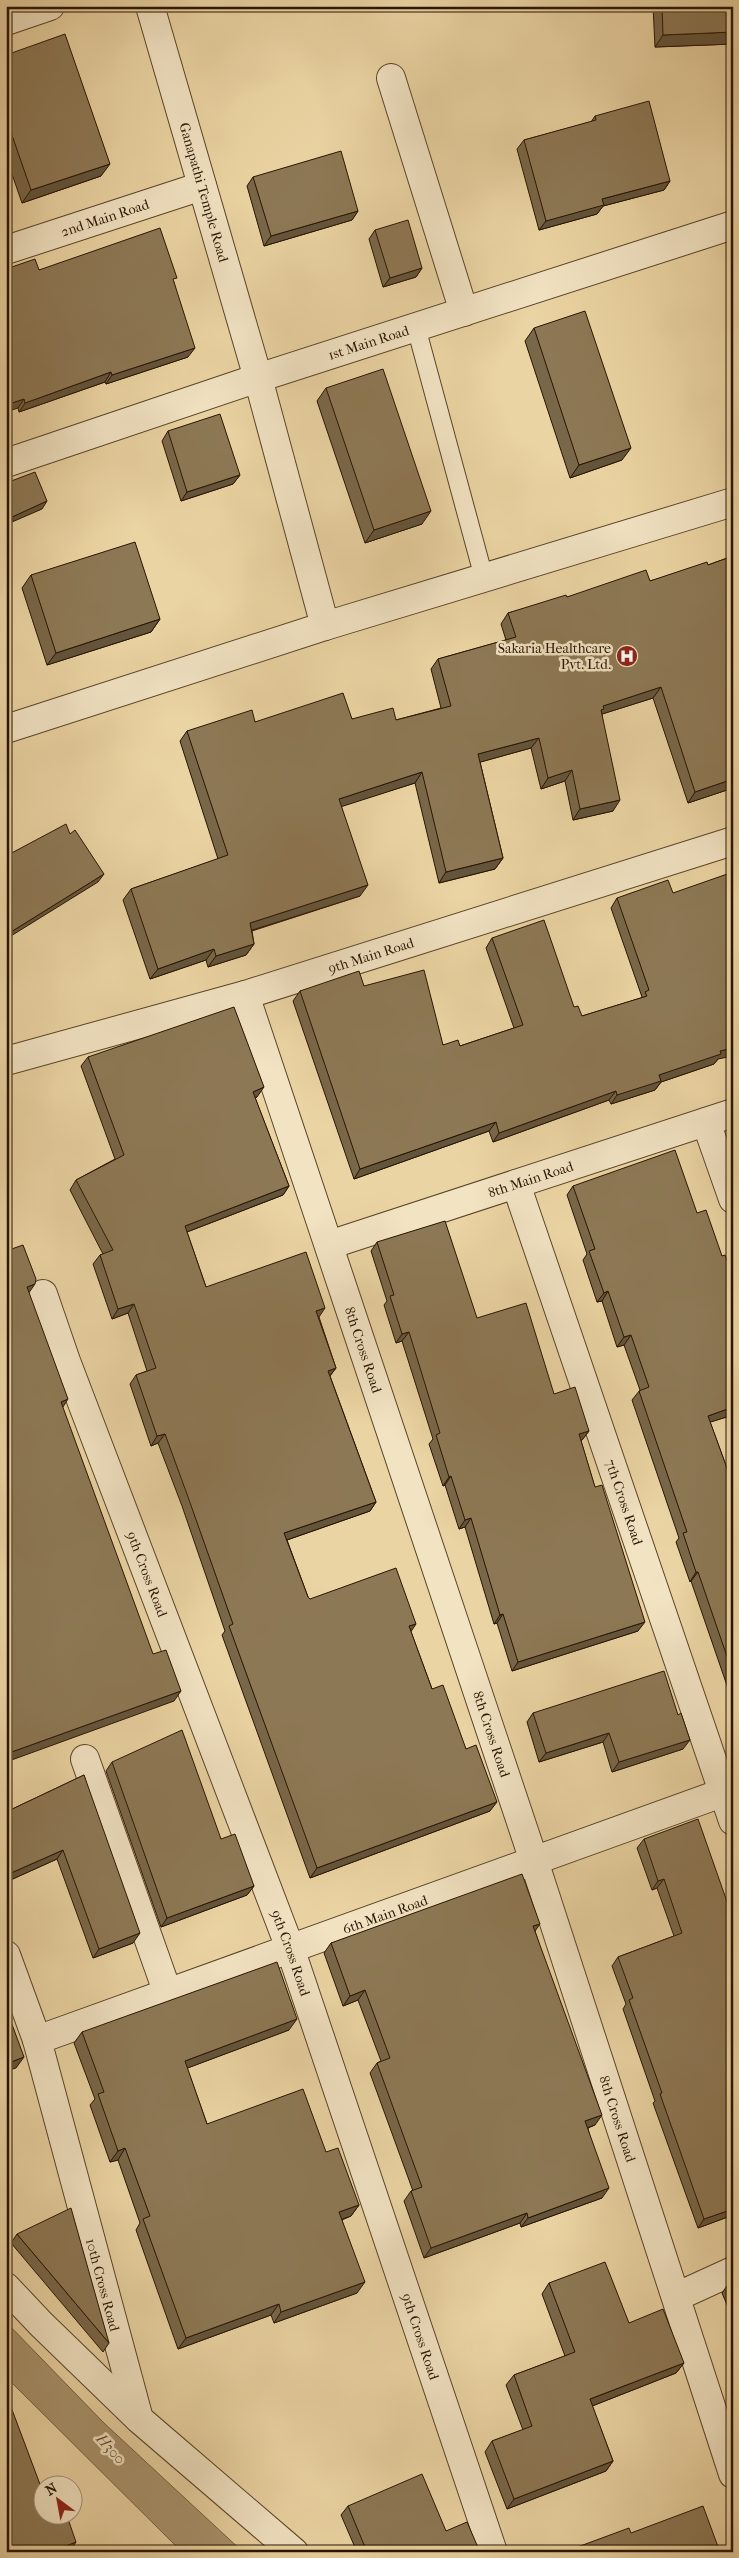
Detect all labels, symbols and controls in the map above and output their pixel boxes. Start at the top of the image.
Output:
street label: Ganapathi Temple Road [175,121,232,265]
street label: 2nd Main Road [59,196,152,241]
street label: 1st Main Road [326,322,412,364]
place label: Sakaria Healthcare Pvt. Ltd. [498,640,611,673]
hospital icon: Sakaria Healthcare Pvt. Ltd. [615,644,639,668]
street label: 9th Main Road [326,934,416,977]
street label: 8th Main Road [486,1158,576,1201]
street label: 8th Cross Road [341,1305,385,1396]
street label: 7th Cross Road [601,1457,646,1548]
street label: 9th Cross Road [123,1529,171,1620]
street label: 8th Cross Road [469,1689,514,1780]
street label: 6th Main Road [340,1892,430,1938]
street label: 9th Cross Road [267,1908,314,1999]
street label: 8th Cross Road [595,2074,639,2165]
street label: 10th Cross Road [82,2237,123,2334]
street label: 9th Cross Road [398,2291,443,2382]
water label: H300 [92,2429,129,2468]
north arrow [32,2476,82,2526]
text: N [42,2479,61,2499]

